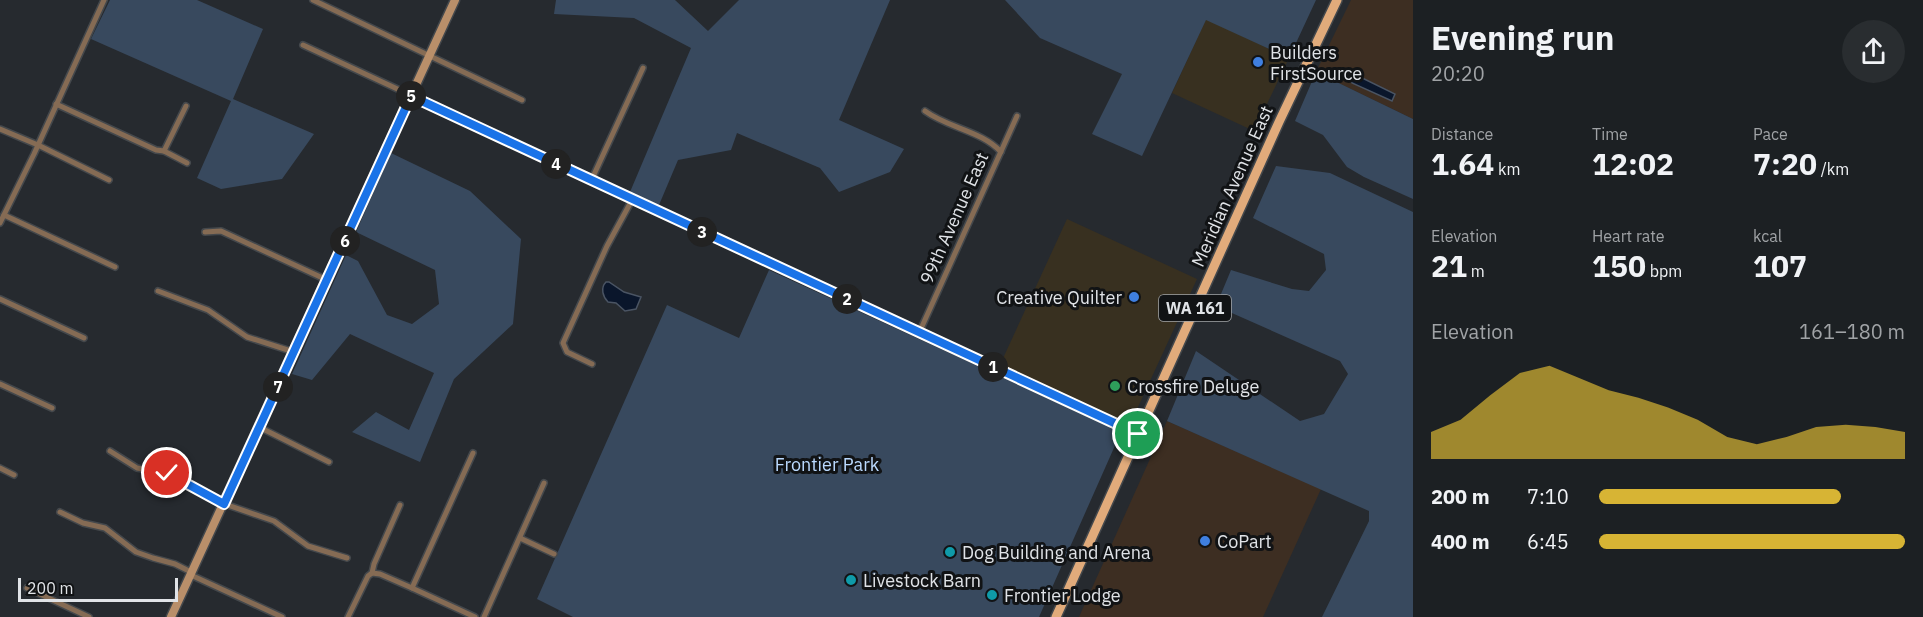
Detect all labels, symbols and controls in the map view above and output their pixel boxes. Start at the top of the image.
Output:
text: Evening run [1431,16,1615,59]
button: share [1842,20,1905,83]
place label: Builders FirstSource [1270,41,1362,85]
marker: Builders FirstSource [1251,55,1265,69]
text: 20:20 [1431,60,1485,87]
pin: 5 [396,81,426,111]
text: 5 [406,86,416,106]
street label: Meridian Avenue East [1186,102,1278,270]
text: Distance [1431,124,1493,144]
text: Time [1592,124,1628,144]
text: Pace [1753,124,1788,144]
text: 1.64 [1431,144,1494,183]
text: 12:02 [1592,144,1674,183]
text: 7:20 [1753,144,1817,183]
pin: 4 [541,149,571,179]
street label: 99th Avenue East [915,149,993,287]
text: 4 [551,154,561,174]
text: km [1494,159,1521,179]
text: /km [1817,159,1849,179]
pin: 3 [687,217,717,247]
text: 3 [697,222,707,242]
pin: 6 [330,226,360,256]
text: Elevation [1431,226,1497,246]
text: Heart rate [1592,226,1665,246]
text: kcal [1753,226,1782,246]
text: 6 [340,231,350,251]
text: 21 [1431,246,1467,285]
text: 150 [1592,246,1646,285]
text: 107 [1753,246,1807,285]
text: m [1467,261,1485,281]
text: bpm [1646,261,1682,281]
pin: 2 [832,284,862,314]
place label: Creative Quilter [996,286,1122,309]
text: 2 [842,289,852,309]
marker: Creative Quilter [1127,290,1141,304]
road number: WA 161 [1159,295,1231,321]
text: Elevation [1431,318,1514,345]
text: 161–180 m [1799,318,1905,345]
pin: 1 [978,352,1008,382]
text: 1 [988,357,998,377]
pin: 7 [263,372,293,402]
place label: Crossfire Deluge [1127,375,1259,398]
text: 7 [273,377,283,397]
marker: Crossfire Deluge [1108,379,1122,393]
pin [1112,408,1163,459]
icon: arrive [1121,417,1154,450]
pin [141,447,192,498]
park label: Frontier Park [775,453,880,476]
icon: check [150,456,183,489]
text: 200 m [1431,483,1490,510]
text: 7:10 [1527,483,1569,510]
text: 400 m [1431,528,1490,555]
text: 6:45 [1527,528,1569,555]
place label: CoPart [1217,530,1272,553]
marker: CoPart [1198,534,1212,548]
place label: Dog Building and Arena [962,541,1151,564]
marker: Dog Building and Arena [943,545,957,559]
place label: Livestock Barn [863,569,981,592]
marker: Livestock Barn [844,573,858,587]
scale bar [18,575,178,602]
text: 200 m [27,578,74,598]
place label: Frontier Lodge [1004,584,1121,607]
marker: Frontier Lodge [985,588,999,602]

